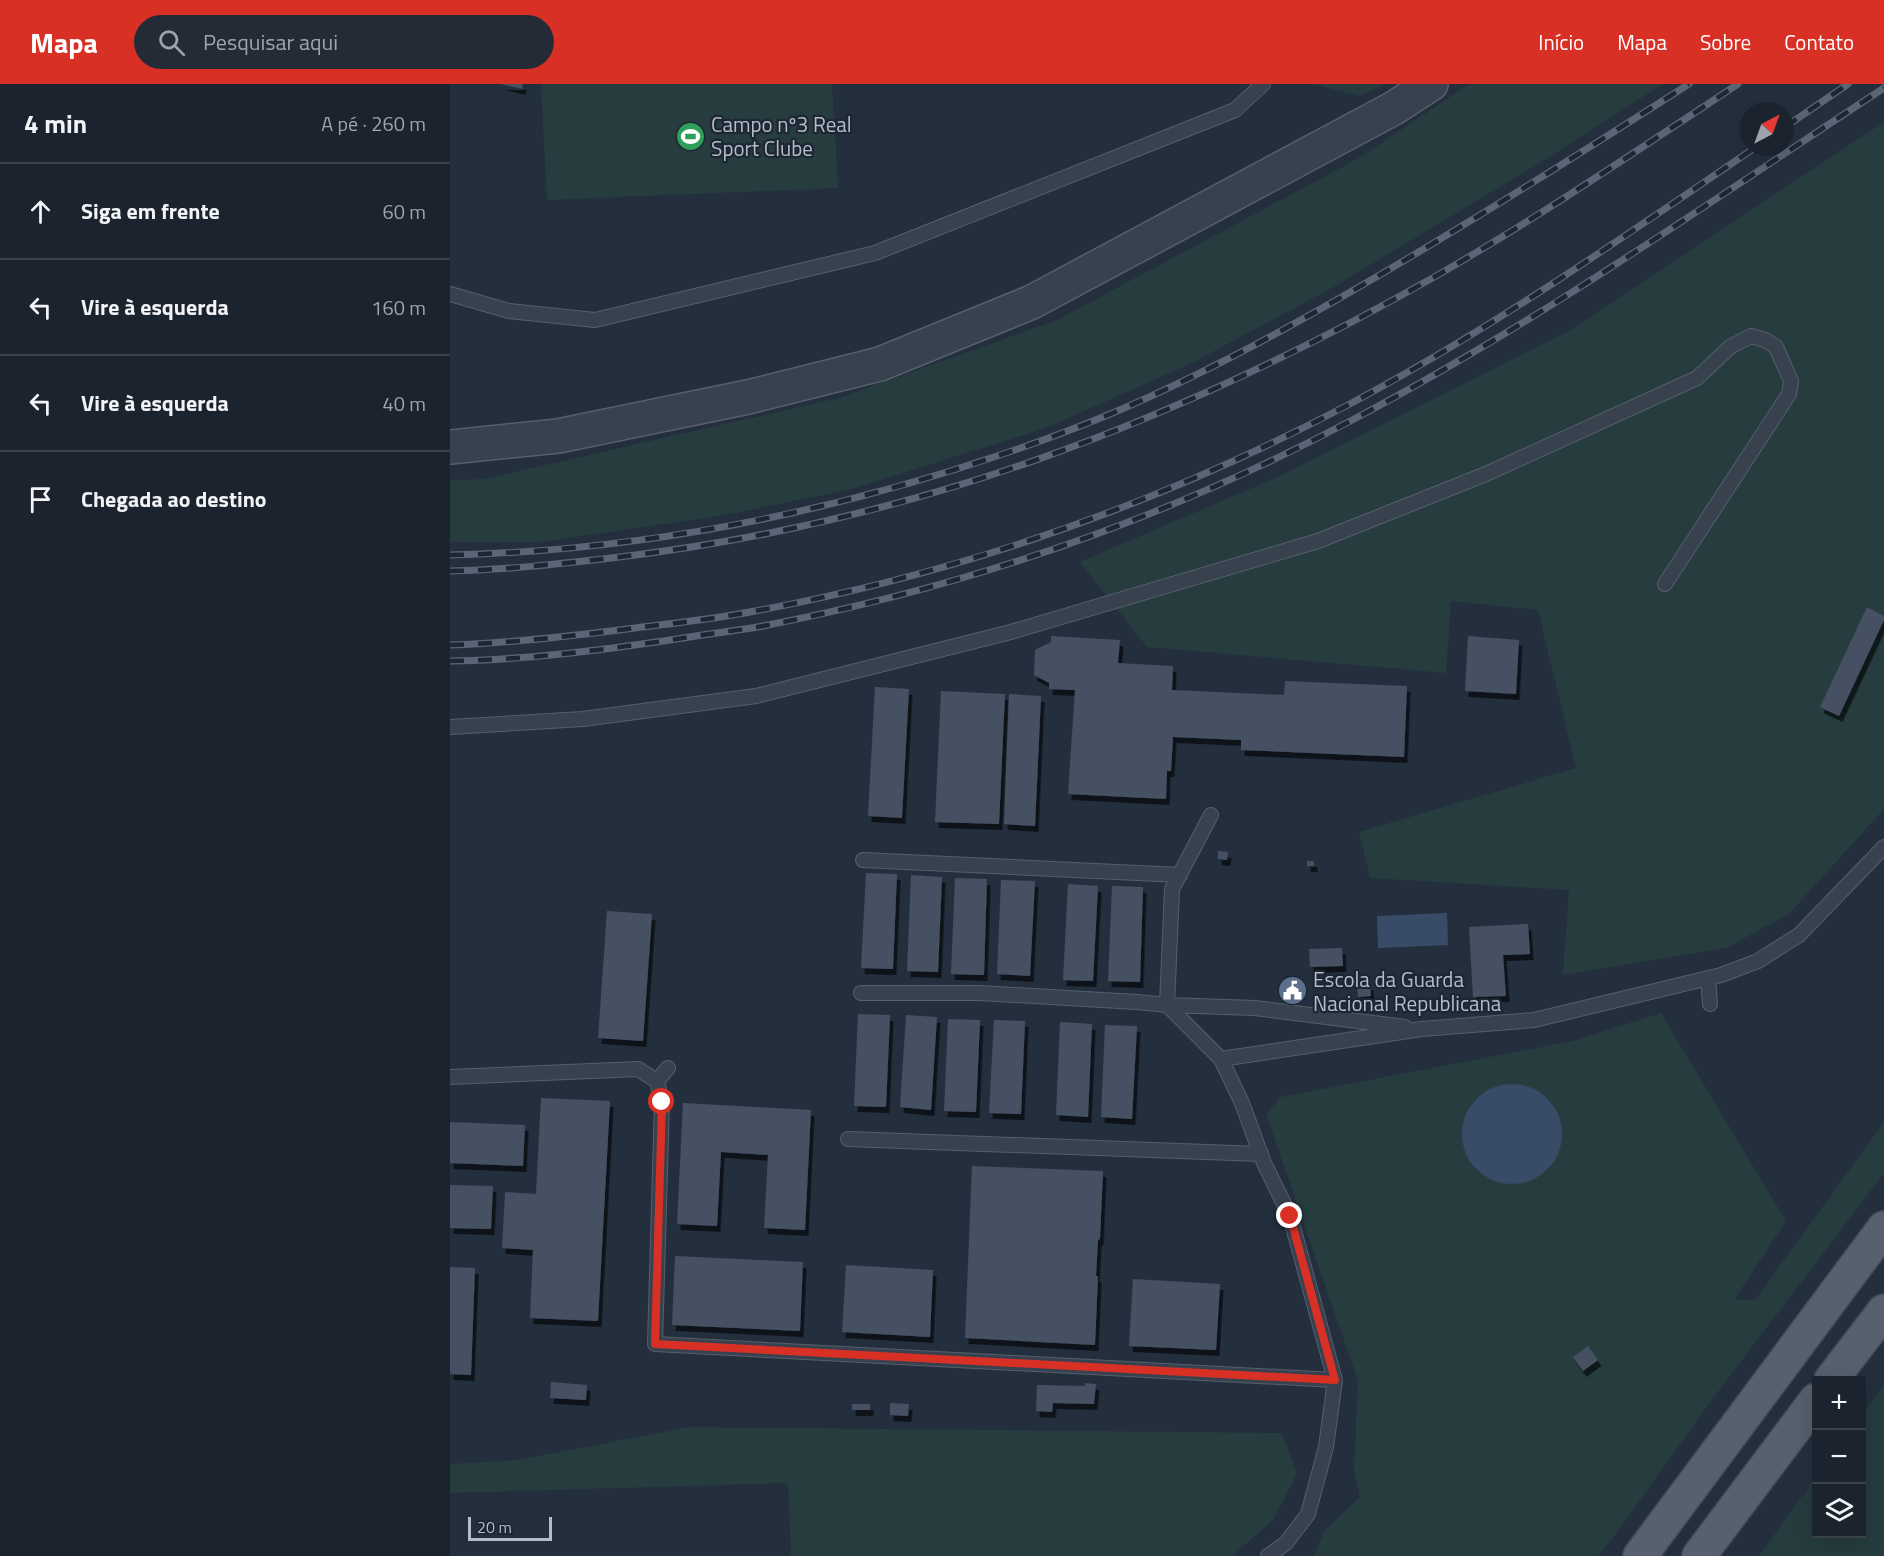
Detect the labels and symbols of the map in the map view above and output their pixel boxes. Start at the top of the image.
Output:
north arrow [1740,102,1794,156]
place label: Campo nº3 Real Sport Clube [711,108,852,164]
sports icon: Campo nº3 Real Sport Clube [674,120,706,152]
place label: Escola da Guarda Nacional Republicana [1313,963,1502,1019]
public building icon: Escola da Guarda Nacional Republicana [1276,975,1308,1007]
route start [648,1088,674,1114]
route end [1276,1202,1302,1228]
scale bar [468,1514,552,1542]

